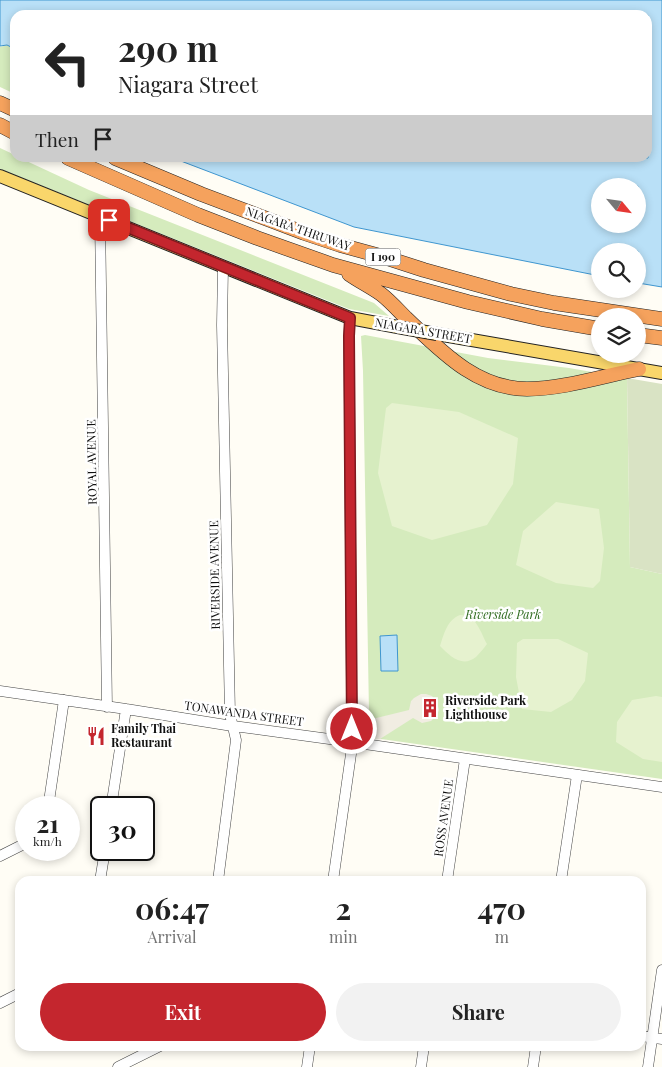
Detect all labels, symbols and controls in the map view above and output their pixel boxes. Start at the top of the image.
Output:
text: 290 m [118,24,218,71]
icon: left [35,30,100,95]
text: Niagara Street [118,69,258,99]
icon: arrive [89,125,117,153]
text: Then [35,126,79,152]
north arrow [591,178,646,232]
map controls [591,178,646,363]
pin [88,199,130,241]
street label: NIAGARA THRUWAY [244,203,354,254]
icon: arrive [95,206,123,234]
button: search [591,243,646,298]
road number: I 190 [366,248,400,266]
button: layers [591,308,646,363]
street label: NIAGARA STREET [374,314,473,346]
street label: ROYAL AVENUE [82,419,100,505]
street label: RIVERSIDE AVENUE [205,520,223,630]
park label: Riverside Park [464,606,541,622]
place label: Riverside Park Lighthouse [445,692,527,722]
street label: TONAWANDA STREET [183,697,305,729]
building icon: Riverside Park Lighthouse [419,697,441,719]
position arrow [325,702,377,754]
place label: Family Thai Restaurant [111,720,176,750]
restaurant icon: Family Thai Restaurant [85,725,107,747]
street label: ROSS AVENUE [430,778,456,858]
speed limit sign: 30 [90,796,155,861]
text: 21 [36,806,59,839]
text: km/h [33,833,62,849]
text: 06:47 [135,888,209,928]
text: 2 [335,888,351,928]
text: 470 [477,888,526,928]
text: Arrival [147,926,197,947]
text: min [329,926,357,947]
text: m [495,926,509,947]
button: Exit [40,983,326,1041]
button: Share [336,983,621,1041]

